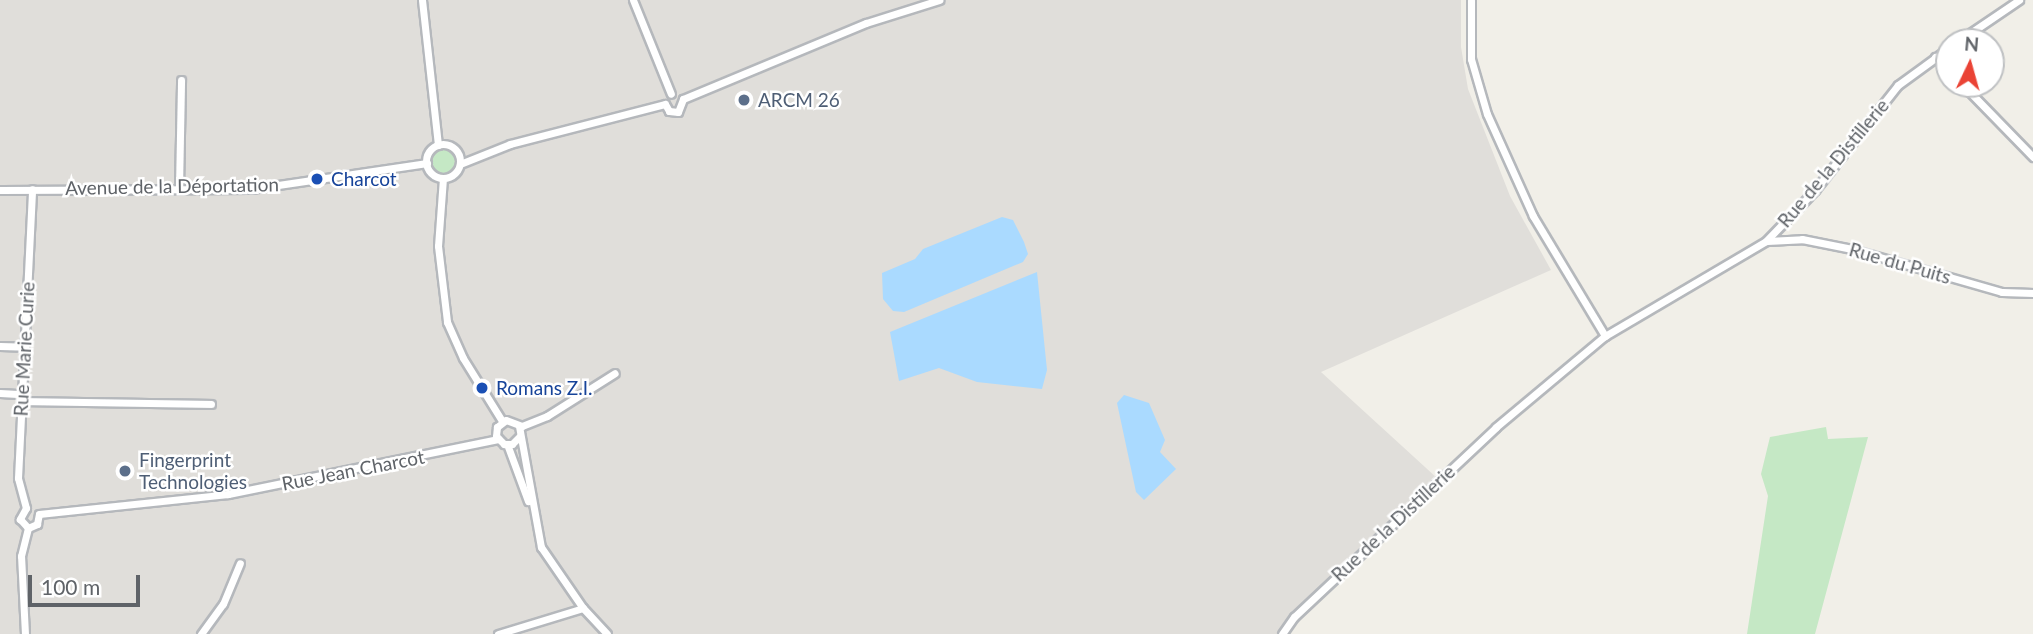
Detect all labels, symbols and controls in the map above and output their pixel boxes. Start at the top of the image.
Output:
north arrow [1935,28,2005,98]
text: N [1963,31,1980,56]
place label: ARCM 26 [758,89,840,111]
marker: ARCM 26 [736,92,752,108]
street label: Rue de la Distillerie [1773,94,1893,232]
place label: Charcot [331,168,397,190]
marker: Charcot [309,171,325,187]
street label: Avenue de la Déportation [65,173,279,199]
street label: Rue du Puits [1847,238,1953,288]
street label: Rue Marie Curie [9,281,39,417]
place label: Romans Z.I. [496,377,593,399]
marker: Romans Z.I. [474,380,490,396]
street label: Rue Jean Charcot [280,445,426,495]
place label: Fingerprint Technologies [139,449,247,493]
street label: Rue de la Distillerie [1327,460,1459,586]
marker: Fingerprint Technologies [117,463,133,479]
scale bar [32,560,144,604]
text: 100 m [41,574,100,599]

